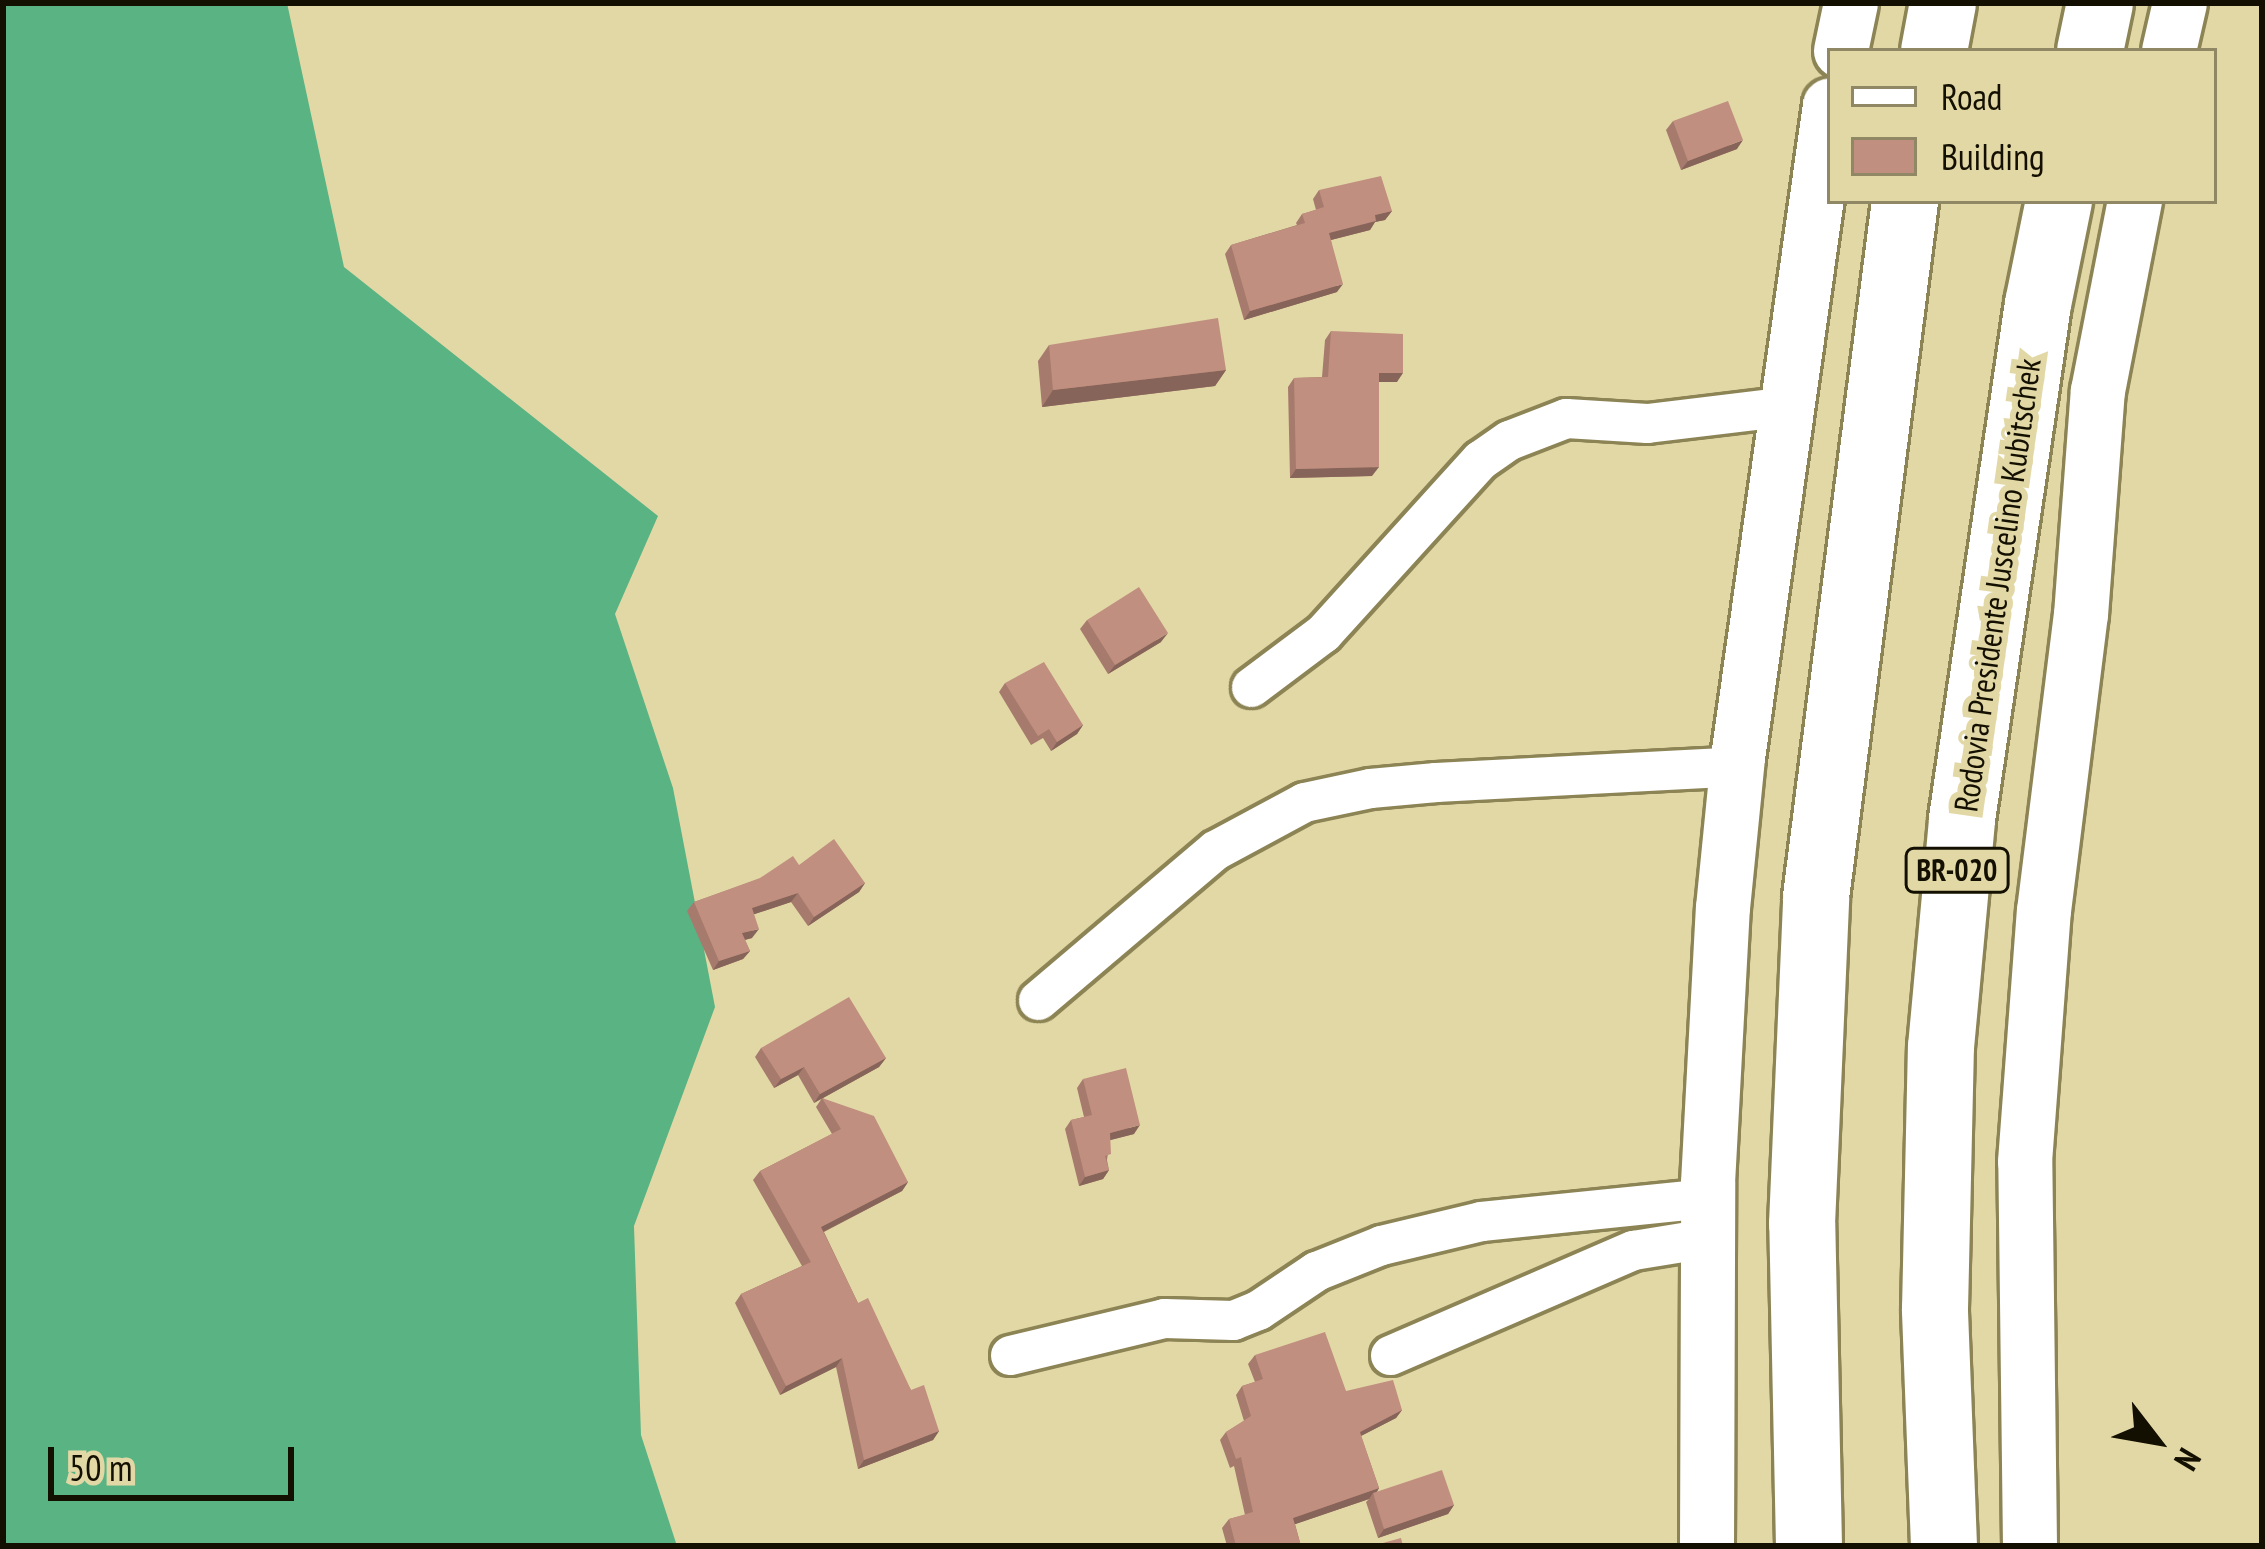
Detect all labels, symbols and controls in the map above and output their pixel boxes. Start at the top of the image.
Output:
legend [1827,48,2217,204]
text: Road [1941,73,2002,120]
text: Building [1941,133,2045,180]
street label: Rodovia Presidente Juscelino Kubitschek [1946,356,2048,814]
road number: BR-020 [1903,846,2011,894]
north arrow [2097,1381,2217,1501]
scale bar [54,1423,300,1497]
text: N [2165,1441,2211,1479]
text: 50 m [69,1444,132,1491]

